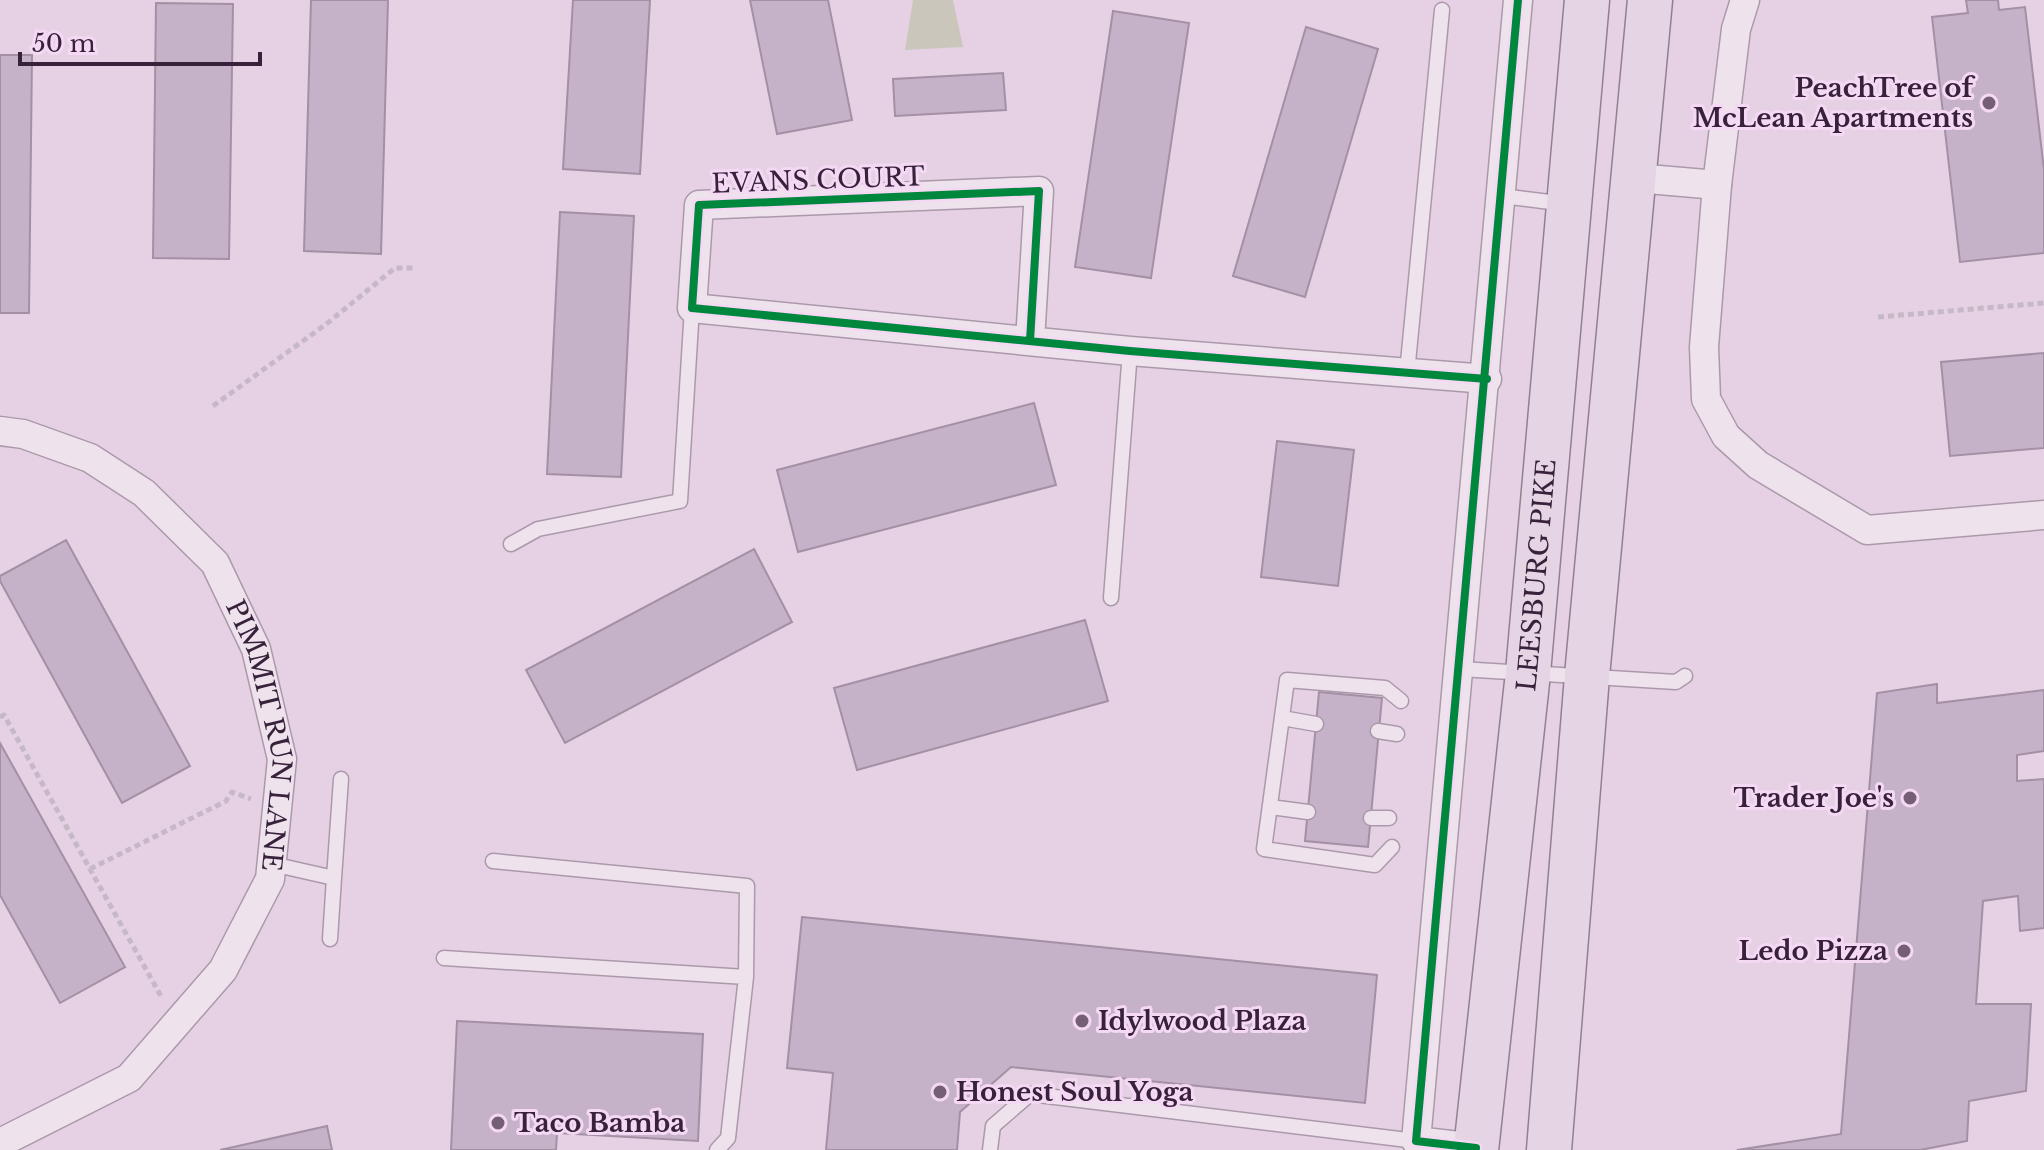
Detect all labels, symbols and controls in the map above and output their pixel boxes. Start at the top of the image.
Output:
scale bar [20,16,260,66]
text: 50 m [32,29,96,58]
place label: PeachTree of McLean Apartments [1693,72,1975,134]
marker: PeachTree of McLean Apartments [1980,94,1998,112]
street label: EVANS COURT [711,160,925,200]
street label: LEESBURG PIKE [1510,458,1563,693]
street label: PIMMIT RUN LANE [219,594,298,872]
place label: Trader Joe's [1733,782,1894,814]
marker: Trader Joe's [1901,789,1919,807]
place label: Ledo Pizza [1739,935,1888,967]
marker: Ledo Pizza [1895,942,1913,960]
place label: Idylwood Plaza [1098,1005,1306,1037]
marker: Idylwood Plaza [1073,1012,1091,1030]
place label: Honest Soul Yoga [956,1076,1193,1108]
marker: Honest Soul Yoga [931,1083,949,1101]
place label: Taco Bamba [514,1107,685,1139]
marker: Taco Bamba [489,1114,507,1132]

